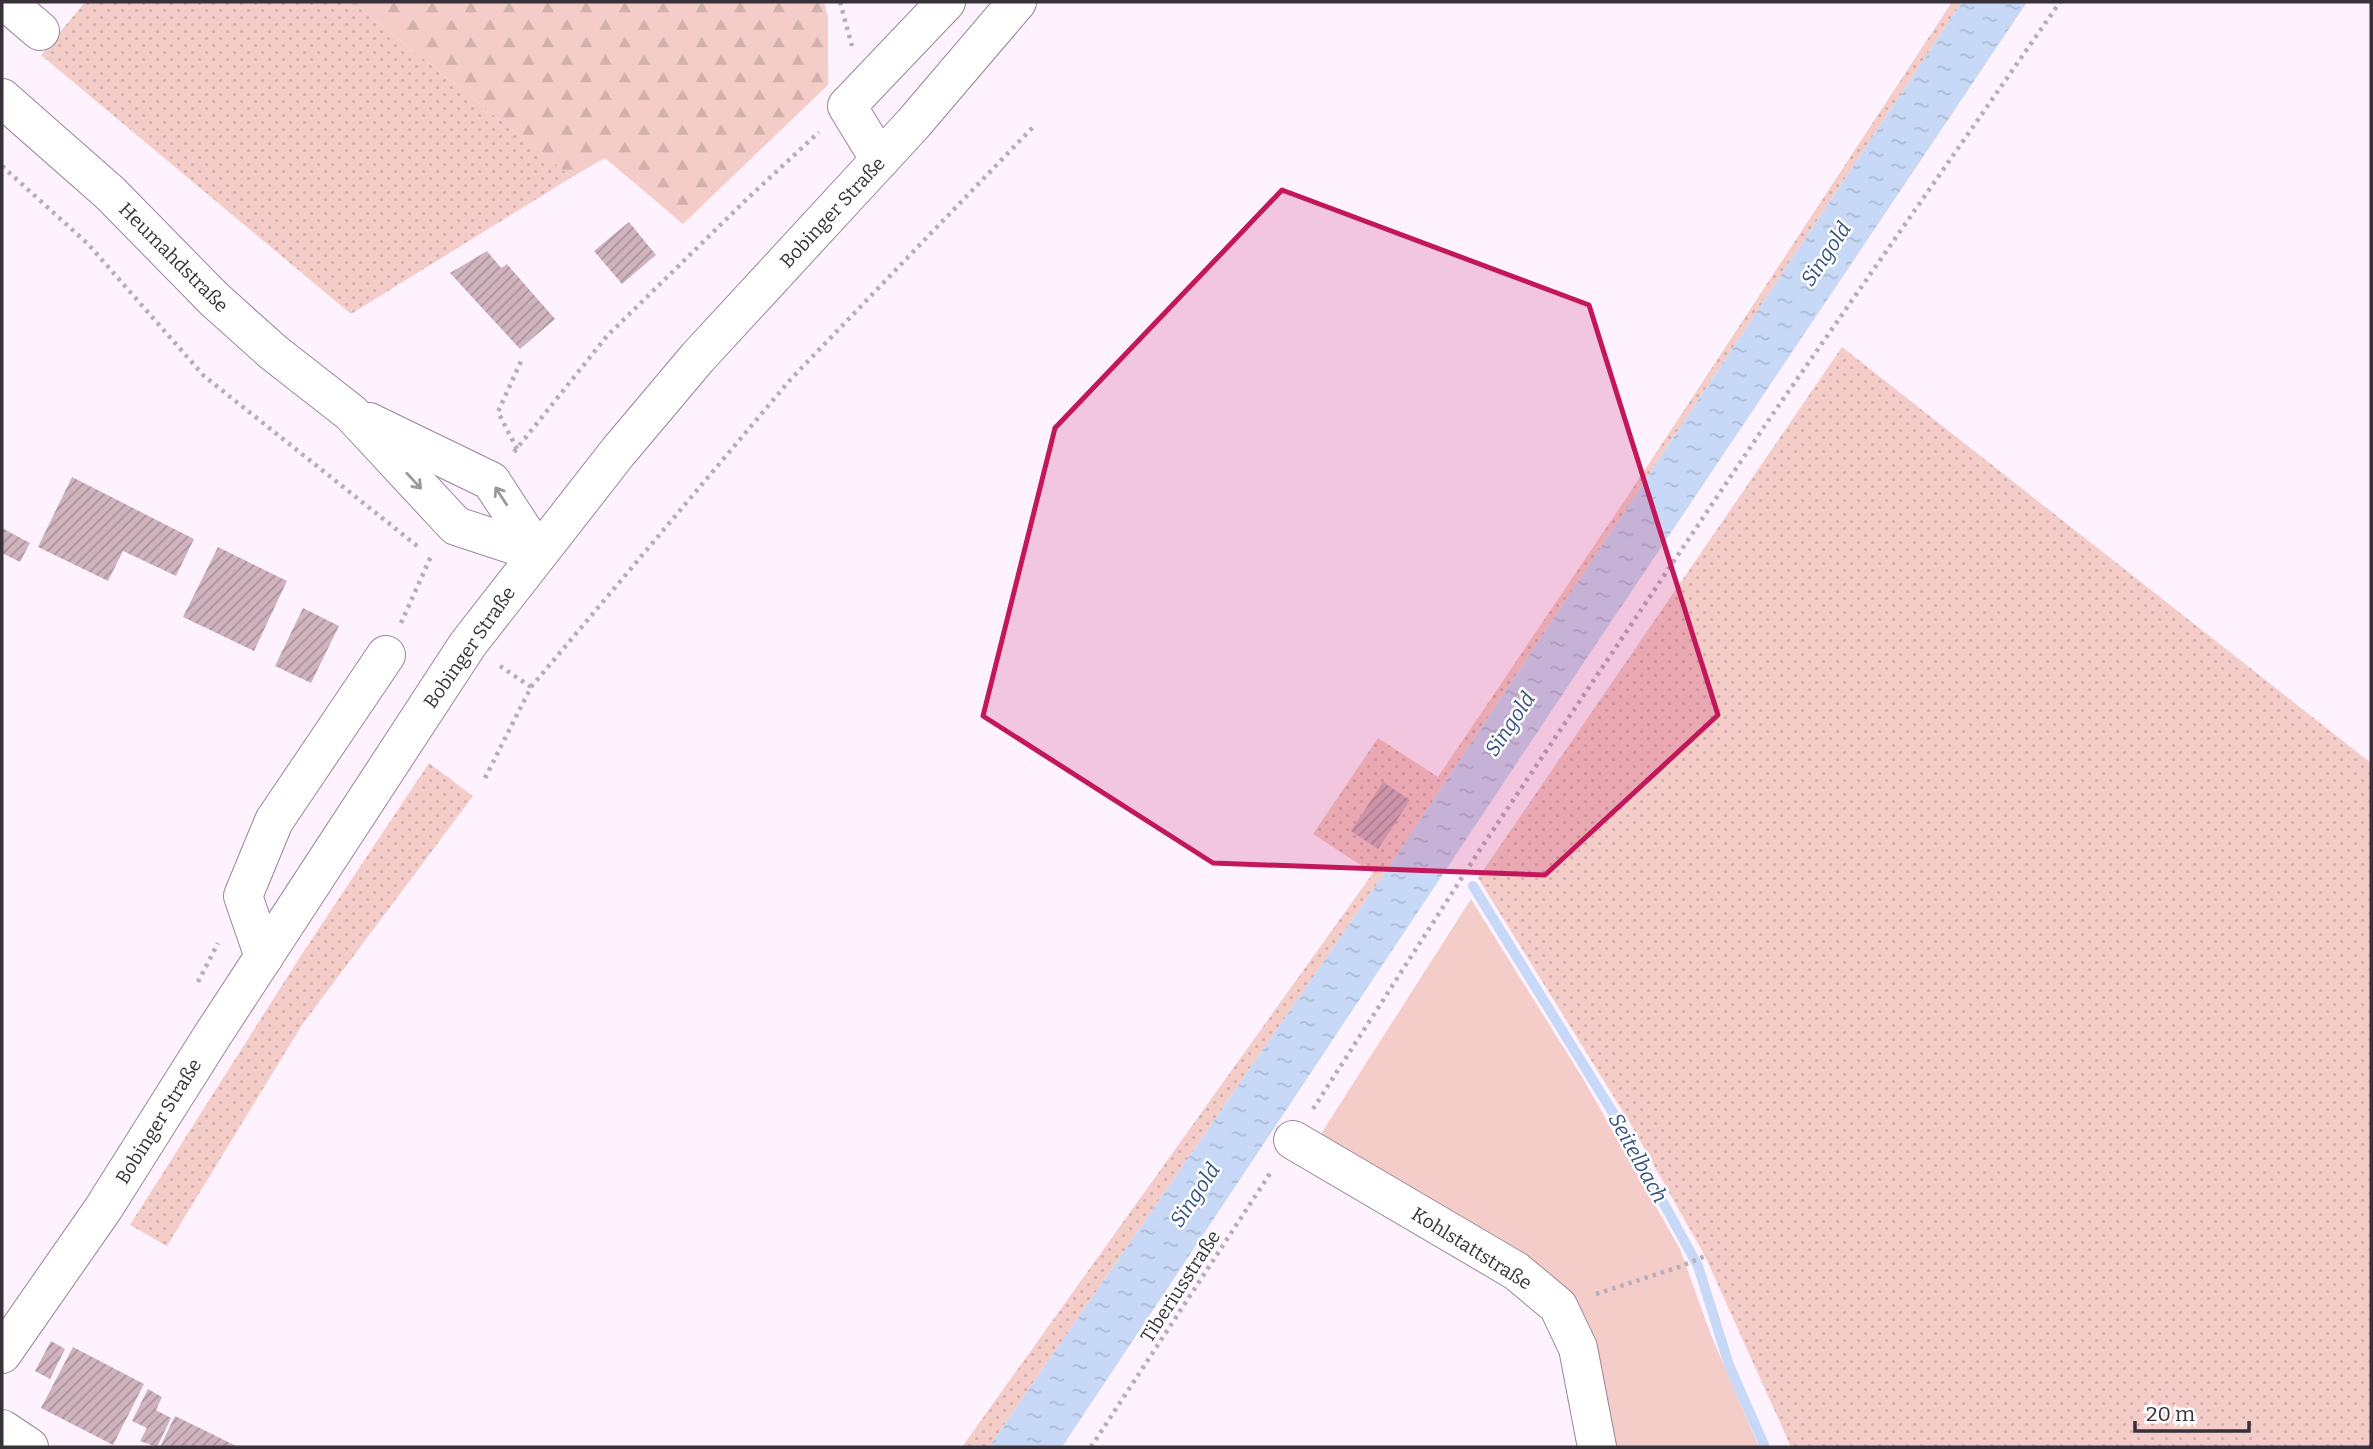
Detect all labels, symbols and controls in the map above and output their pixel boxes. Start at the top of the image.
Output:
street label: Bobinger Straße [775,152,890,273]
street label: Heumahdstraße [114,198,233,317]
water label: Singold [1795,217,1857,291]
one-way arrow [405,472,422,489]
one-way arrow [494,486,508,506]
street label: Bobinger Straße [419,582,520,713]
water label: Singold [1479,687,1541,761]
street label: Bobinger Straße [111,1054,206,1188]
water label: Seitelbach [1603,1109,1673,1207]
water label: Singold [1164,1158,1226,1232]
street label: Kohlstattstraße [1407,1202,1536,1295]
street label: Tiberiusstraße [1136,1226,1225,1347]
scale bar [2135,1390,2249,1434]
text: 20 m [2146,1401,2195,1427]

